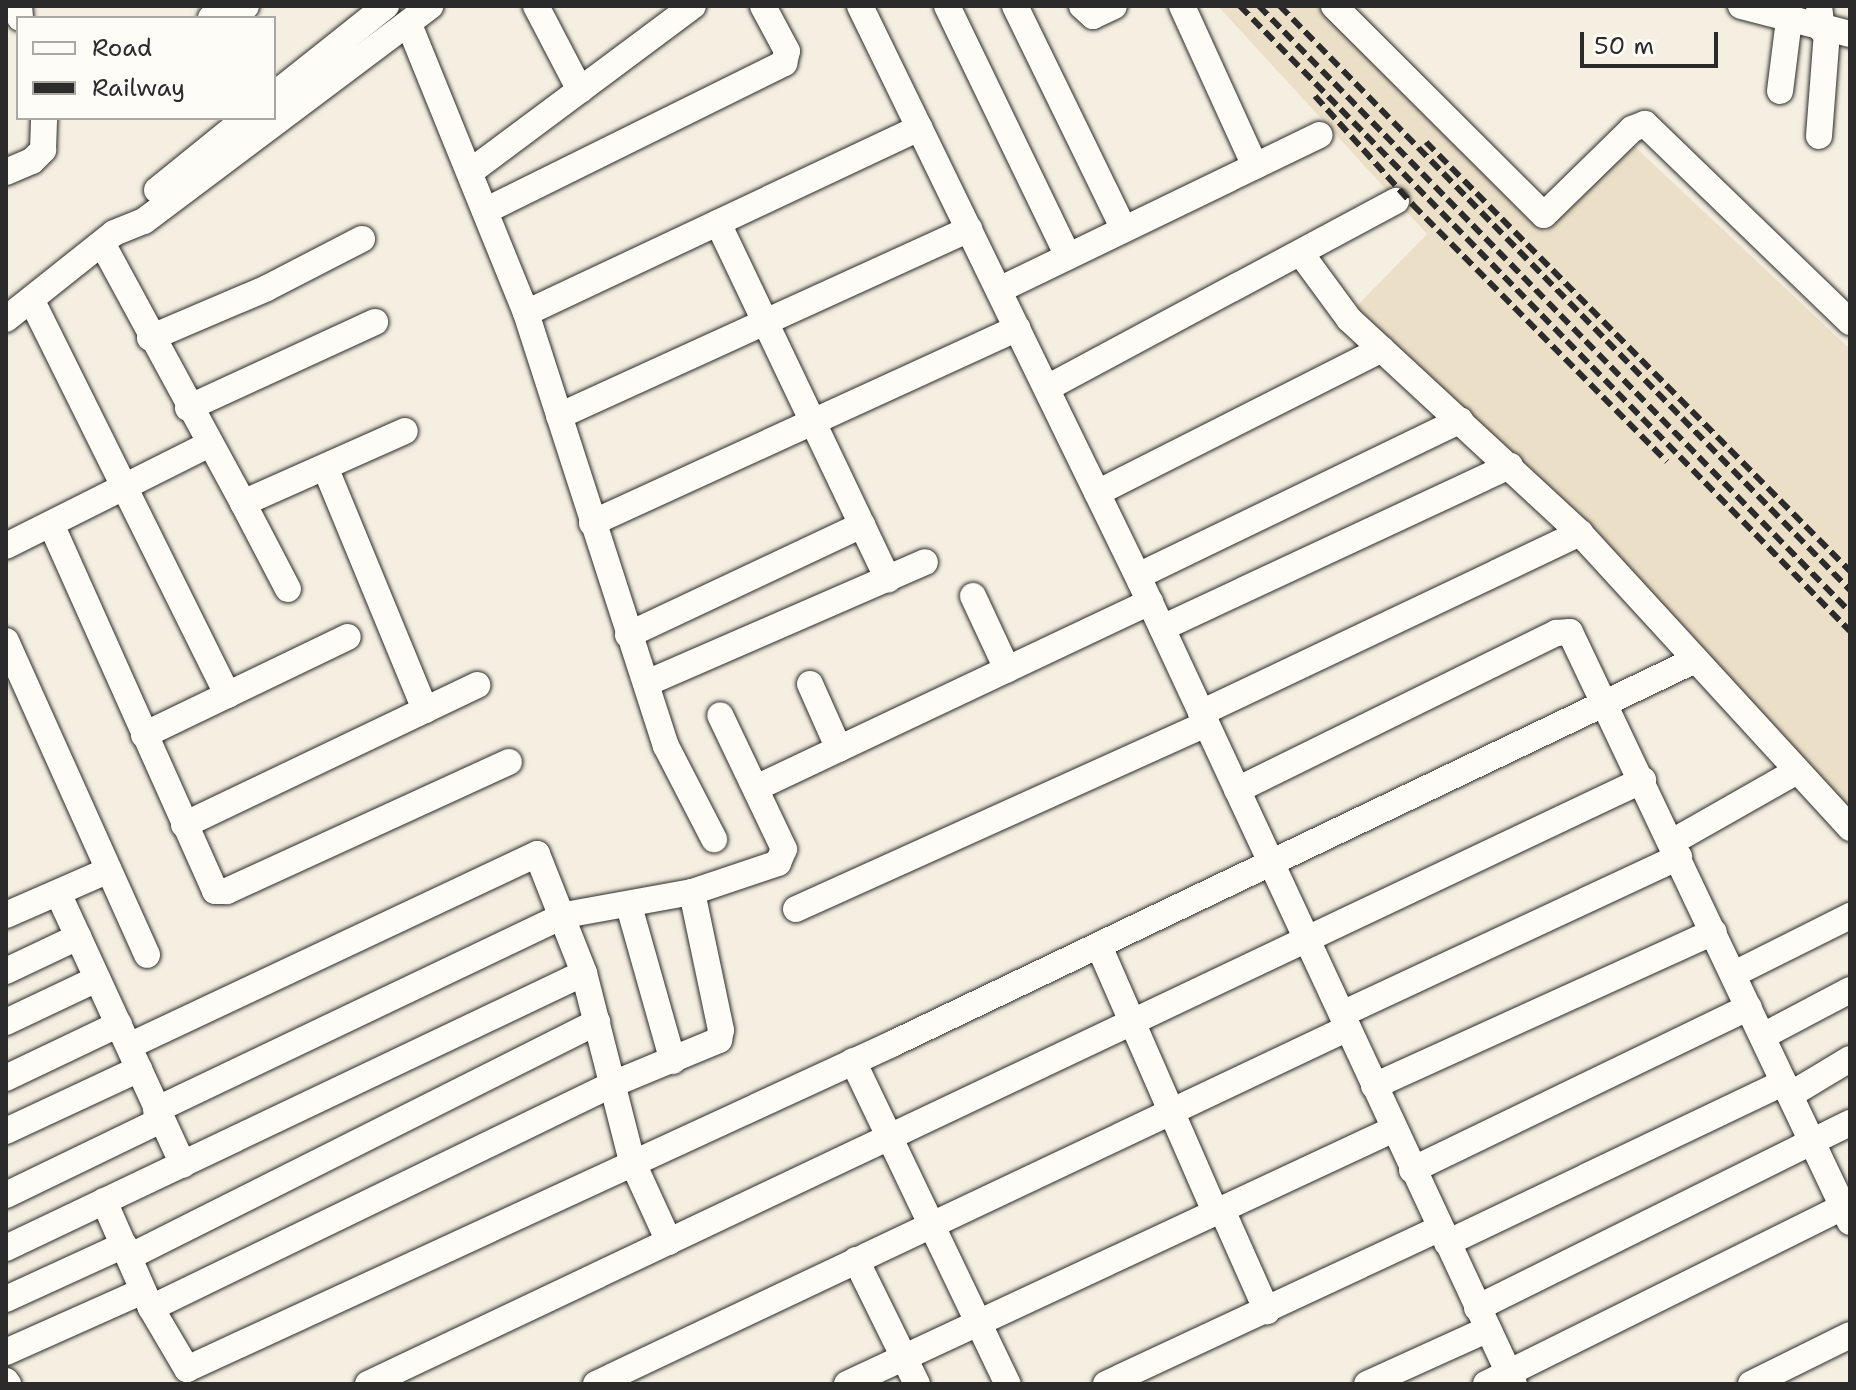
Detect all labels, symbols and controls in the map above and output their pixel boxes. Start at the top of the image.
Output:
legend [16,16,276,120]
scale bar [1584,16,1722,66]
text: 50 m [1594,30,1654,62]
text: Road [92,32,152,64]
text: Railway [92,72,185,104]

